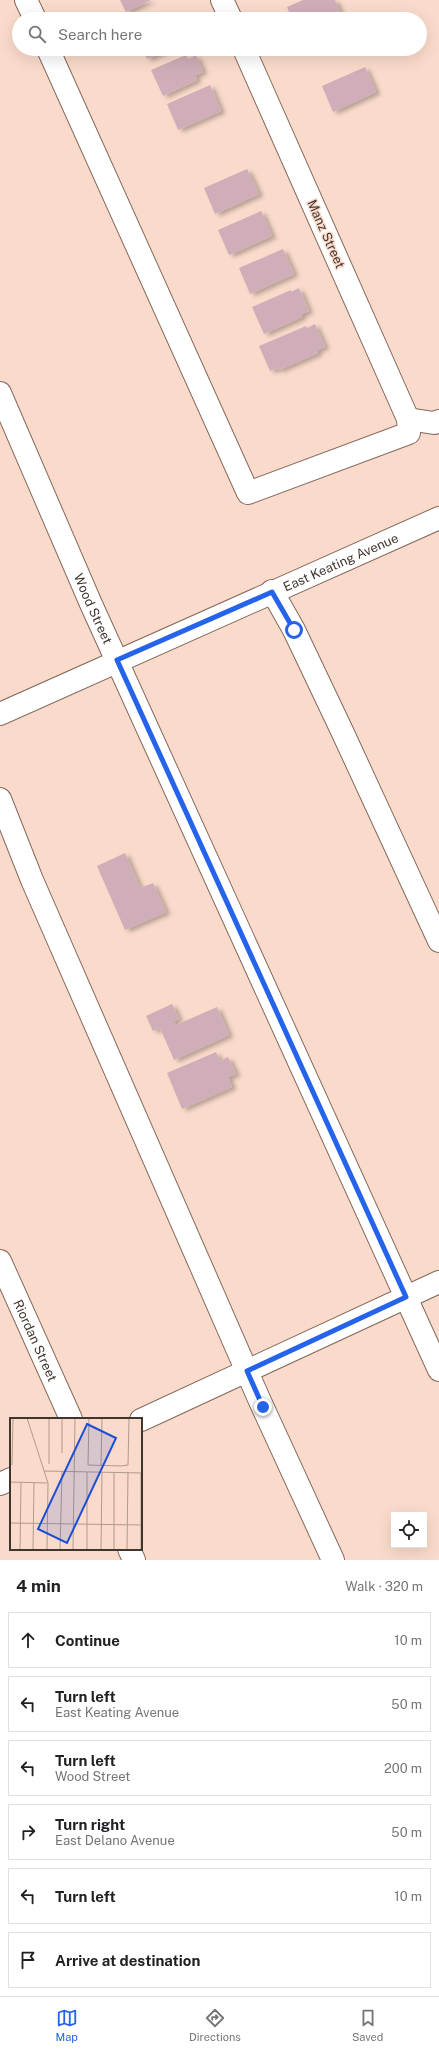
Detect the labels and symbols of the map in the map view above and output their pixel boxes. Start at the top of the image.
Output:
street label: Manz Street [304,197,348,271]
street label: East Keating Avenue [281,530,400,594]
street label: Wood Street [71,571,116,646]
route start [285,621,303,639]
street label: Riordan Street [11,1297,61,1384]
route end [254,1398,272,1416]
inset map [10,1418,142,1550]

